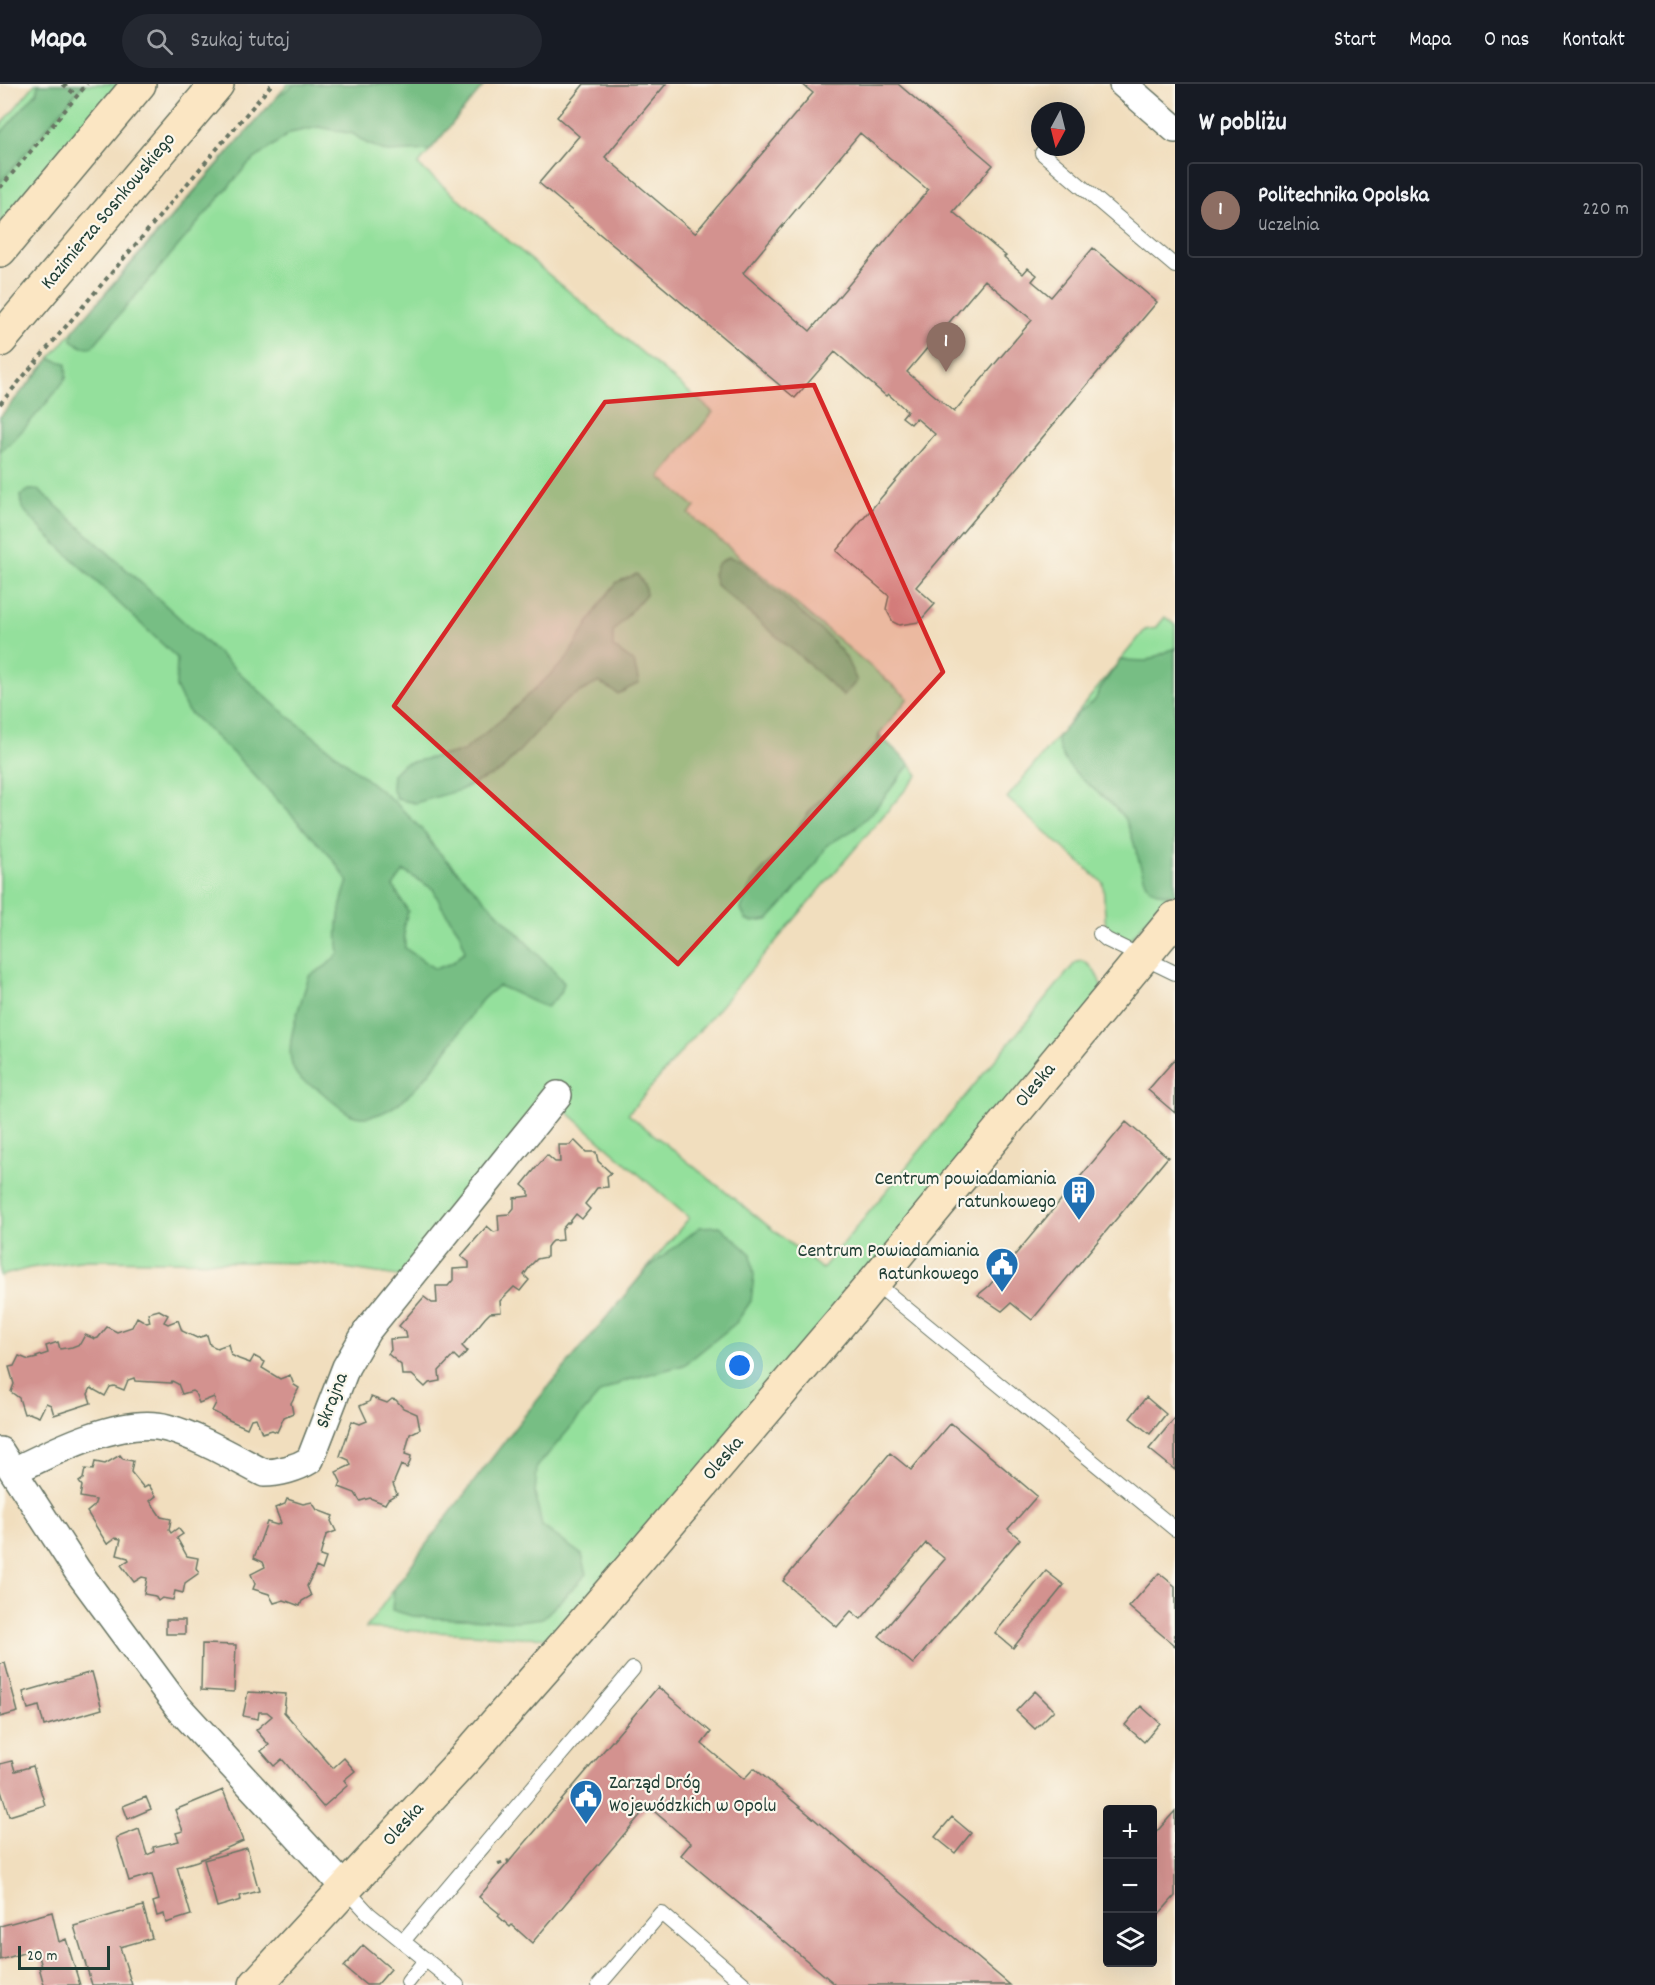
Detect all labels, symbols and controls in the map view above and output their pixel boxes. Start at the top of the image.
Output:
search box [122,14,542,68]
text: Mapa [30,21,86,61]
icon: search [143,25,176,58]
text: Szukaj tutaj [191,26,290,57]
text: Start [1334,26,1376,56]
text: Mapa [1409,26,1451,56]
text: O nas [1484,26,1529,56]
text: Kontakt [1562,26,1625,56]
north arrow [1031,102,1085,156]
text: W pobliżu [1199,105,1287,142]
street label: Kazimierza Sosnkowskiego [35,127,183,297]
text: Politechnika Opolska [1258,181,1429,212]
text: 1 [1218,196,1223,224]
text: 220 m [1582,196,1629,224]
text: Uczelnia [1258,212,1319,240]
pin: 1 [926,322,966,372]
street label: Oleska [1009,1057,1064,1115]
place label: Centrum powiadamiania ratunkowego [874,1166,1057,1217]
building icon: Centrum powiadamiania ratunkowego [1061,1174,1097,1221]
place label: Centrum Powiadamiania Ratunkowego [798,1238,980,1289]
public building icon: Centrum Powiadamiania Ratunkowego [984,1246,1020,1293]
your location [725,1351,754,1380]
street label: Skrajna [310,1368,357,1433]
street label: Oleska [697,1430,752,1487]
place label: Zarząd Dróg Wojewódzkich w Opolu [609,1770,776,1821]
public building icon: Zarząd Dróg Wojewódzkich w Opolu [568,1778,604,1825]
street label: Oleska [377,1796,432,1853]
map controls [1103,1805,1157,1967]
button: + [1103,1805,1157,1859]
button: − [1103,1859,1157,1913]
button: layers [1103,1913,1157,1967]
scale bar [18,1943,110,1970]
text: 20 m [27,1945,57,1968]

